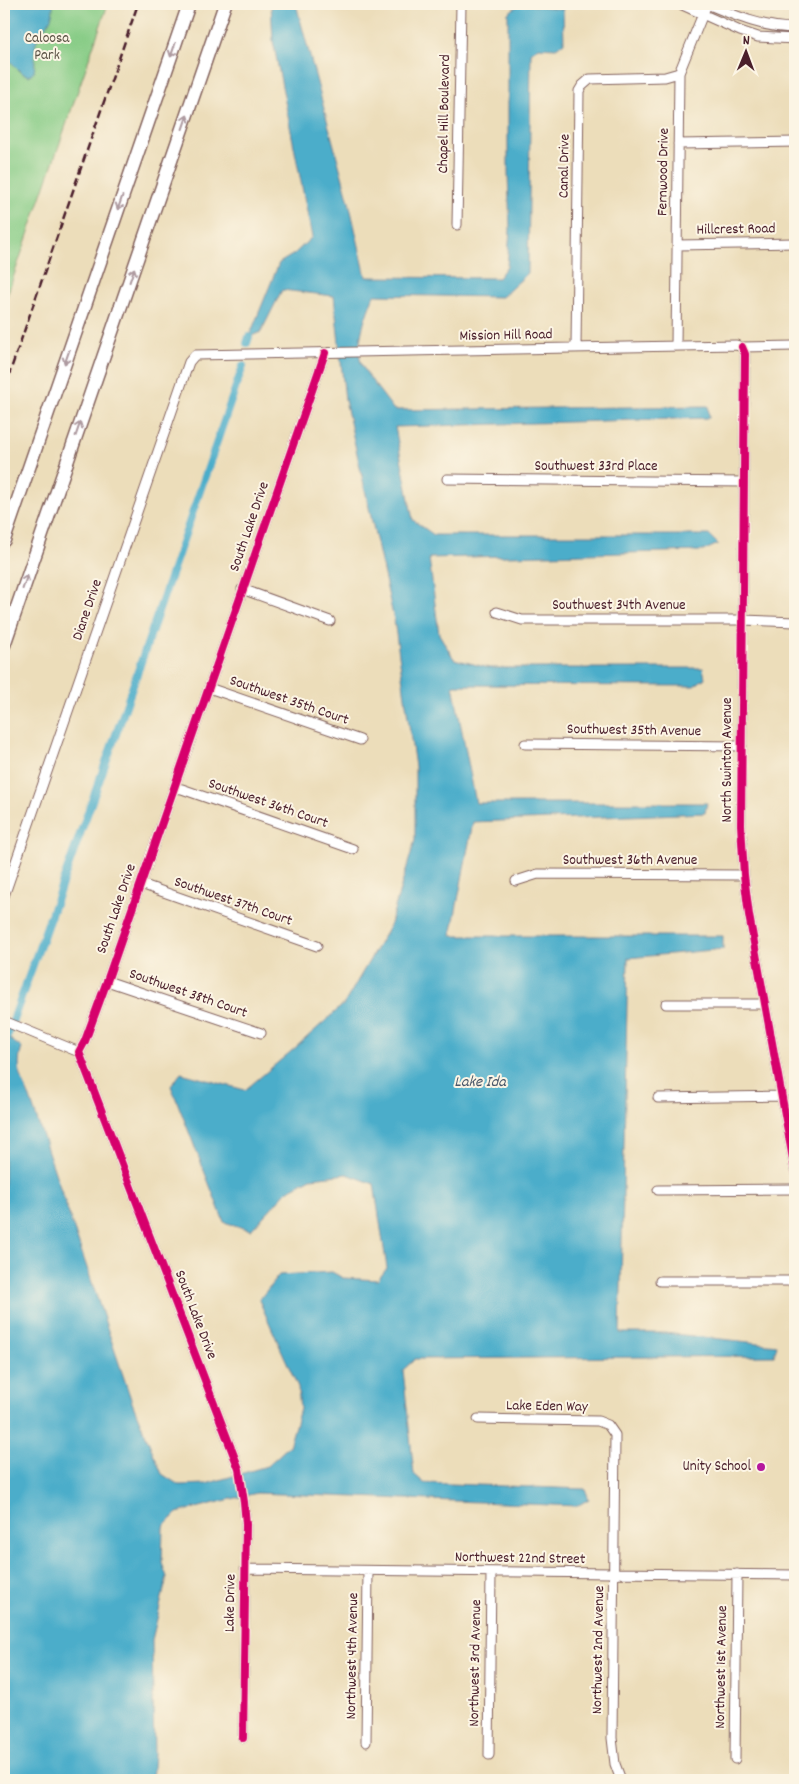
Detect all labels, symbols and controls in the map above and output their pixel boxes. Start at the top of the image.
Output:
park label: Caloosa Park [25,28,70,67]
north arrow [722,28,772,78]
text: N [743,31,750,51]
one-way arrow [168,42,177,57]
street label: Chapel Hill Boulevard [433,54,457,174]
one-way arrow [181,114,190,130]
street label: Fernwood Drive [652,127,676,216]
street label: Canal Drive [553,133,577,198]
one-way arrow [115,195,124,211]
street label: Hillcrest Road [696,218,776,242]
one-way arrow [127,268,137,284]
street label: Mission Hill Road [459,324,553,348]
one-way arrow [62,349,71,364]
one-way arrow [74,421,84,437]
street label: Southwest 33rd Place [534,456,658,478]
street label: South Lake Drive [224,479,276,575]
one-way arrow [21,575,31,591]
street label: Diane Drive [67,576,109,644]
street label: Southwest 34th Avenue [552,595,686,617]
street label: Southwest 35th Court [226,670,352,732]
street label: North Swinton Avenue [717,697,739,823]
street label: Southwest 35th Avenue [567,719,702,743]
street label: Southwest 36th Court [205,773,331,835]
street label: Southwest 36th Avenue [563,850,698,872]
street label: South Lake Drive [91,861,143,957]
street label: Southwest 37th Court [171,871,295,933]
street label: Southwest 38th Court [126,963,251,1025]
water label: Lake Ida [454,1071,507,1094]
street label: South Lake Drive [168,1267,222,1363]
street label: Lake Eden Way [506,1395,589,1419]
place label: Unity School [683,1456,751,1478]
marker: Unity School [755,1461,767,1473]
street label: Northwest 22nd Street [455,1547,586,1571]
street label: Lake Drive [219,1573,243,1632]
street label: Northwest 2nd Avenue [587,1585,611,1714]
street label: Northwest 4th Avenue [341,1592,365,1720]
street label: Northwest 3rd Avenue [464,1599,488,1727]
street label: Northwest 1st Avenue [710,1605,734,1729]

